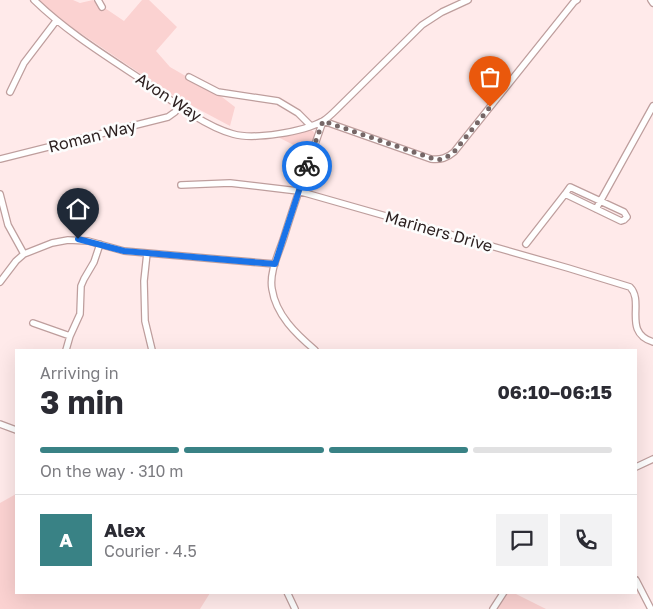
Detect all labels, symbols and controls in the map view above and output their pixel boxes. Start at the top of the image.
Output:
pin [469,56,511,107]
icon: bag [476,63,504,91]
street label: Avon Way [132,68,206,126]
street label: Roman Way [46,115,138,157]
courier [282,141,332,191]
icon: bike [293,152,321,180]
pin [57,188,99,239]
icon: home [64,195,92,223]
street label: Mariners Drive [383,206,495,256]
text: Arriving in [40,363,119,383]
text: 06:10–06:15 [497,380,612,403]
text: 3 min [40,383,124,421]
text: On the way · 310 m [40,461,184,481]
button: chat [496,514,548,566]
button: phone [560,514,612,566]
text: Alex [104,518,145,541]
text: A [59,528,73,551]
text: Courier · 4.5 [104,541,197,561]

